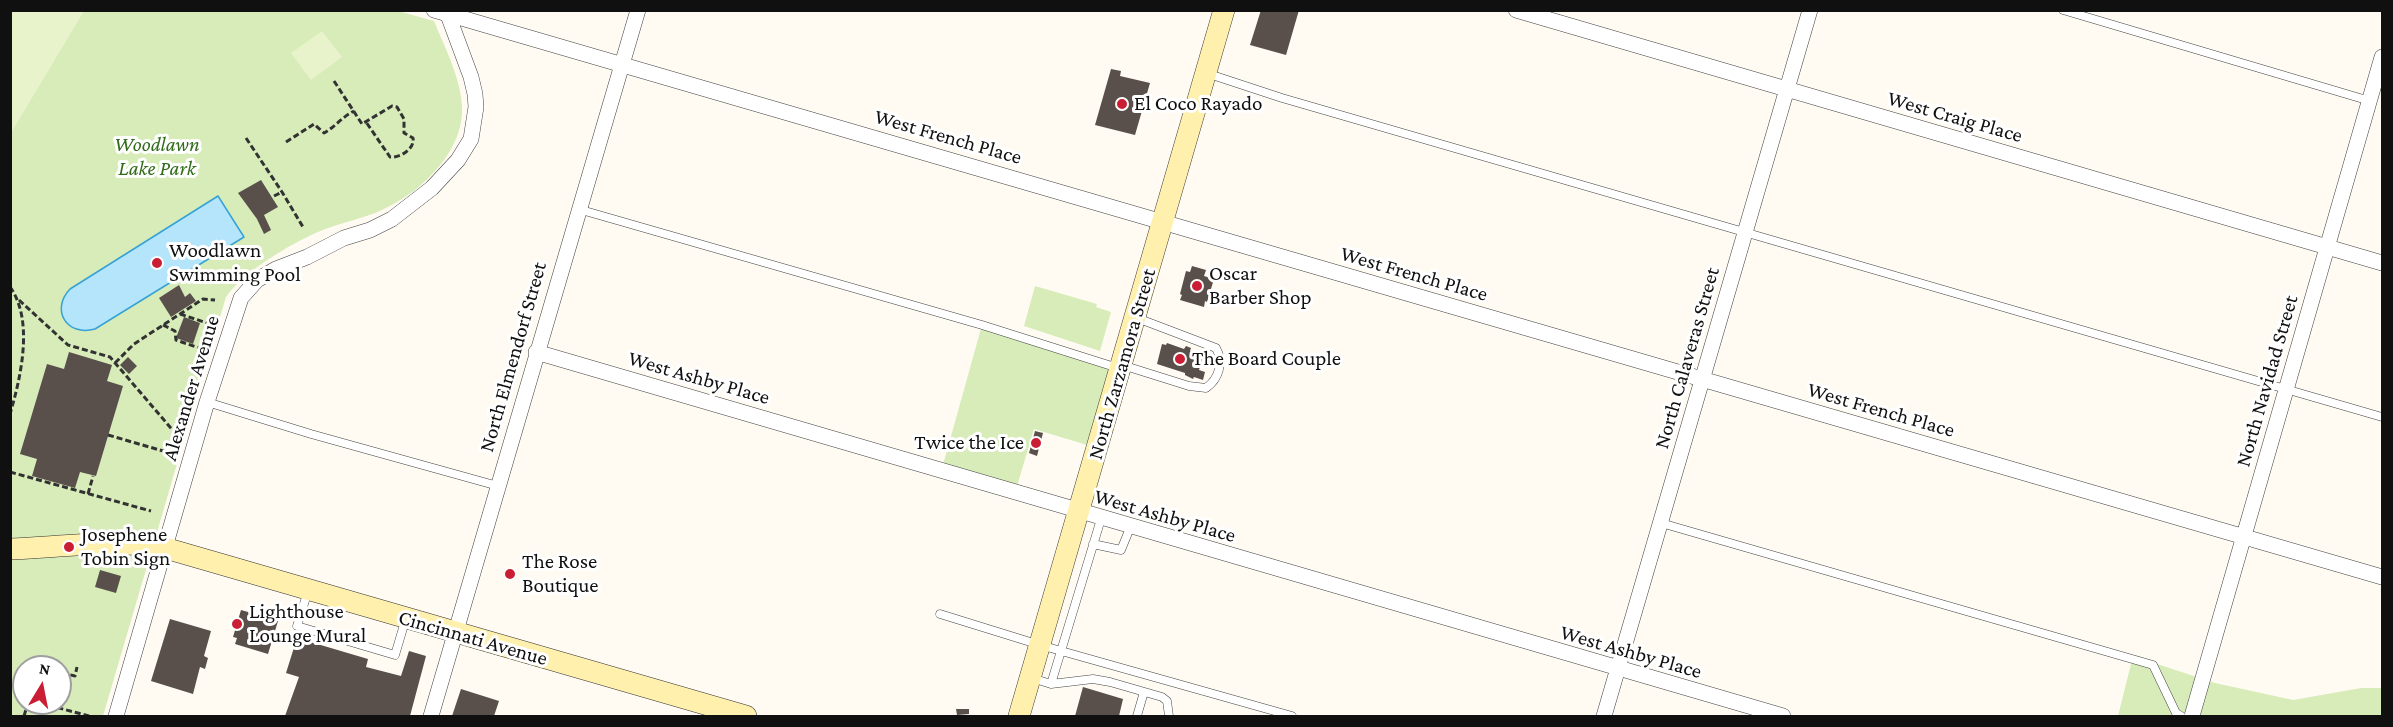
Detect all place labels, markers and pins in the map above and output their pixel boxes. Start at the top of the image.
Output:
place label: El Coco Rayado [1134,91,1262,117]
marker: El Coco Rayado [1115,97,1129,111]
place label: Woodlawn Swimming Pool [169,238,301,288]
marker: Woodlawn Swimming Pool [150,256,164,270]
place label: Oscar Barber Shop [1209,261,1312,311]
marker: Oscar Barber Shop [1190,279,1204,293]
place label: The Board Couple [1192,346,1341,372]
marker: The Board Couple [1173,352,1187,366]
place label: Twice the Ice [914,430,1024,456]
marker: Twice the Ice [1029,436,1043,450]
place label: Josephene Tobin Sign [81,522,170,572]
marker: Josephene Tobin Sign [62,540,76,554]
place label: The Rose Boutique [522,549,599,599]
marker: The Rose Boutique [503,567,517,581]
place label: Lighthouse Lounge Mural [249,599,366,649]
marker: Lighthouse Lounge Mural [230,617,244,631]

